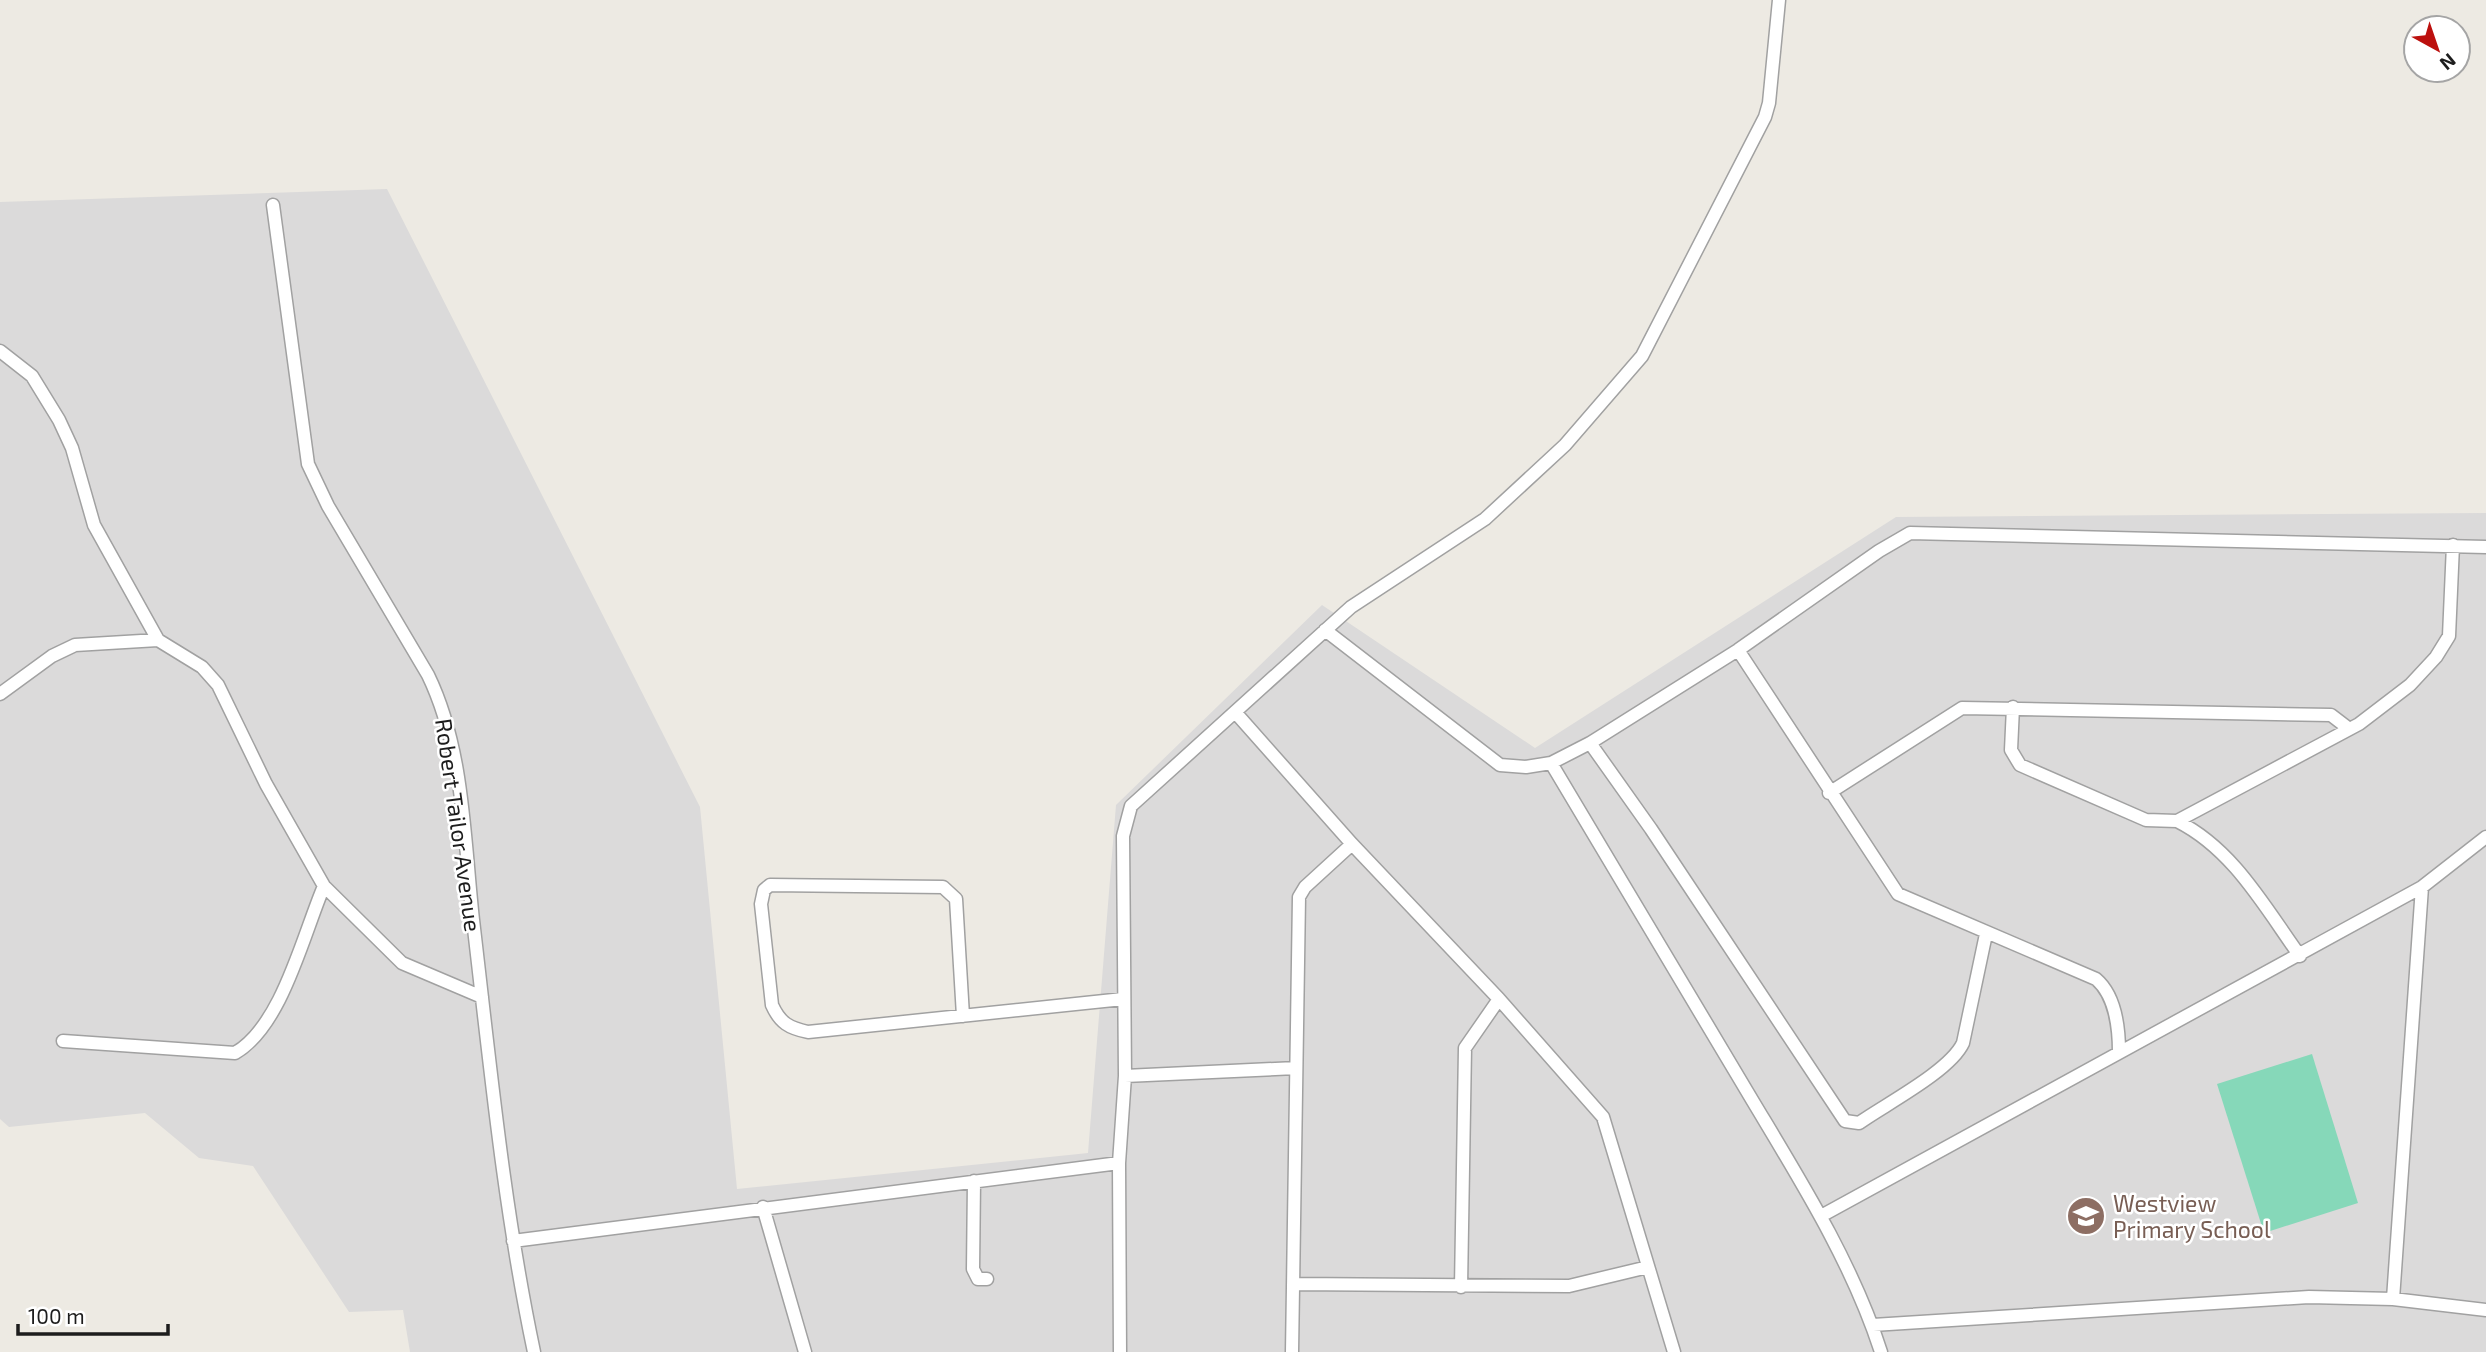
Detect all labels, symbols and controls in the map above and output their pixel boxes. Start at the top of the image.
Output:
north arrow [2402,14,2472,84]
text: N [2436,49,2461,76]
street label: Robert Tailor Avenue [430,717,488,933]
place label: Westview Primary School [2113,1189,2271,1243]
school or university icon: Westview Primary School [2065,1195,2107,1237]
scale bar [18,1292,168,1336]
text: 100 m [28,1303,85,1328]

